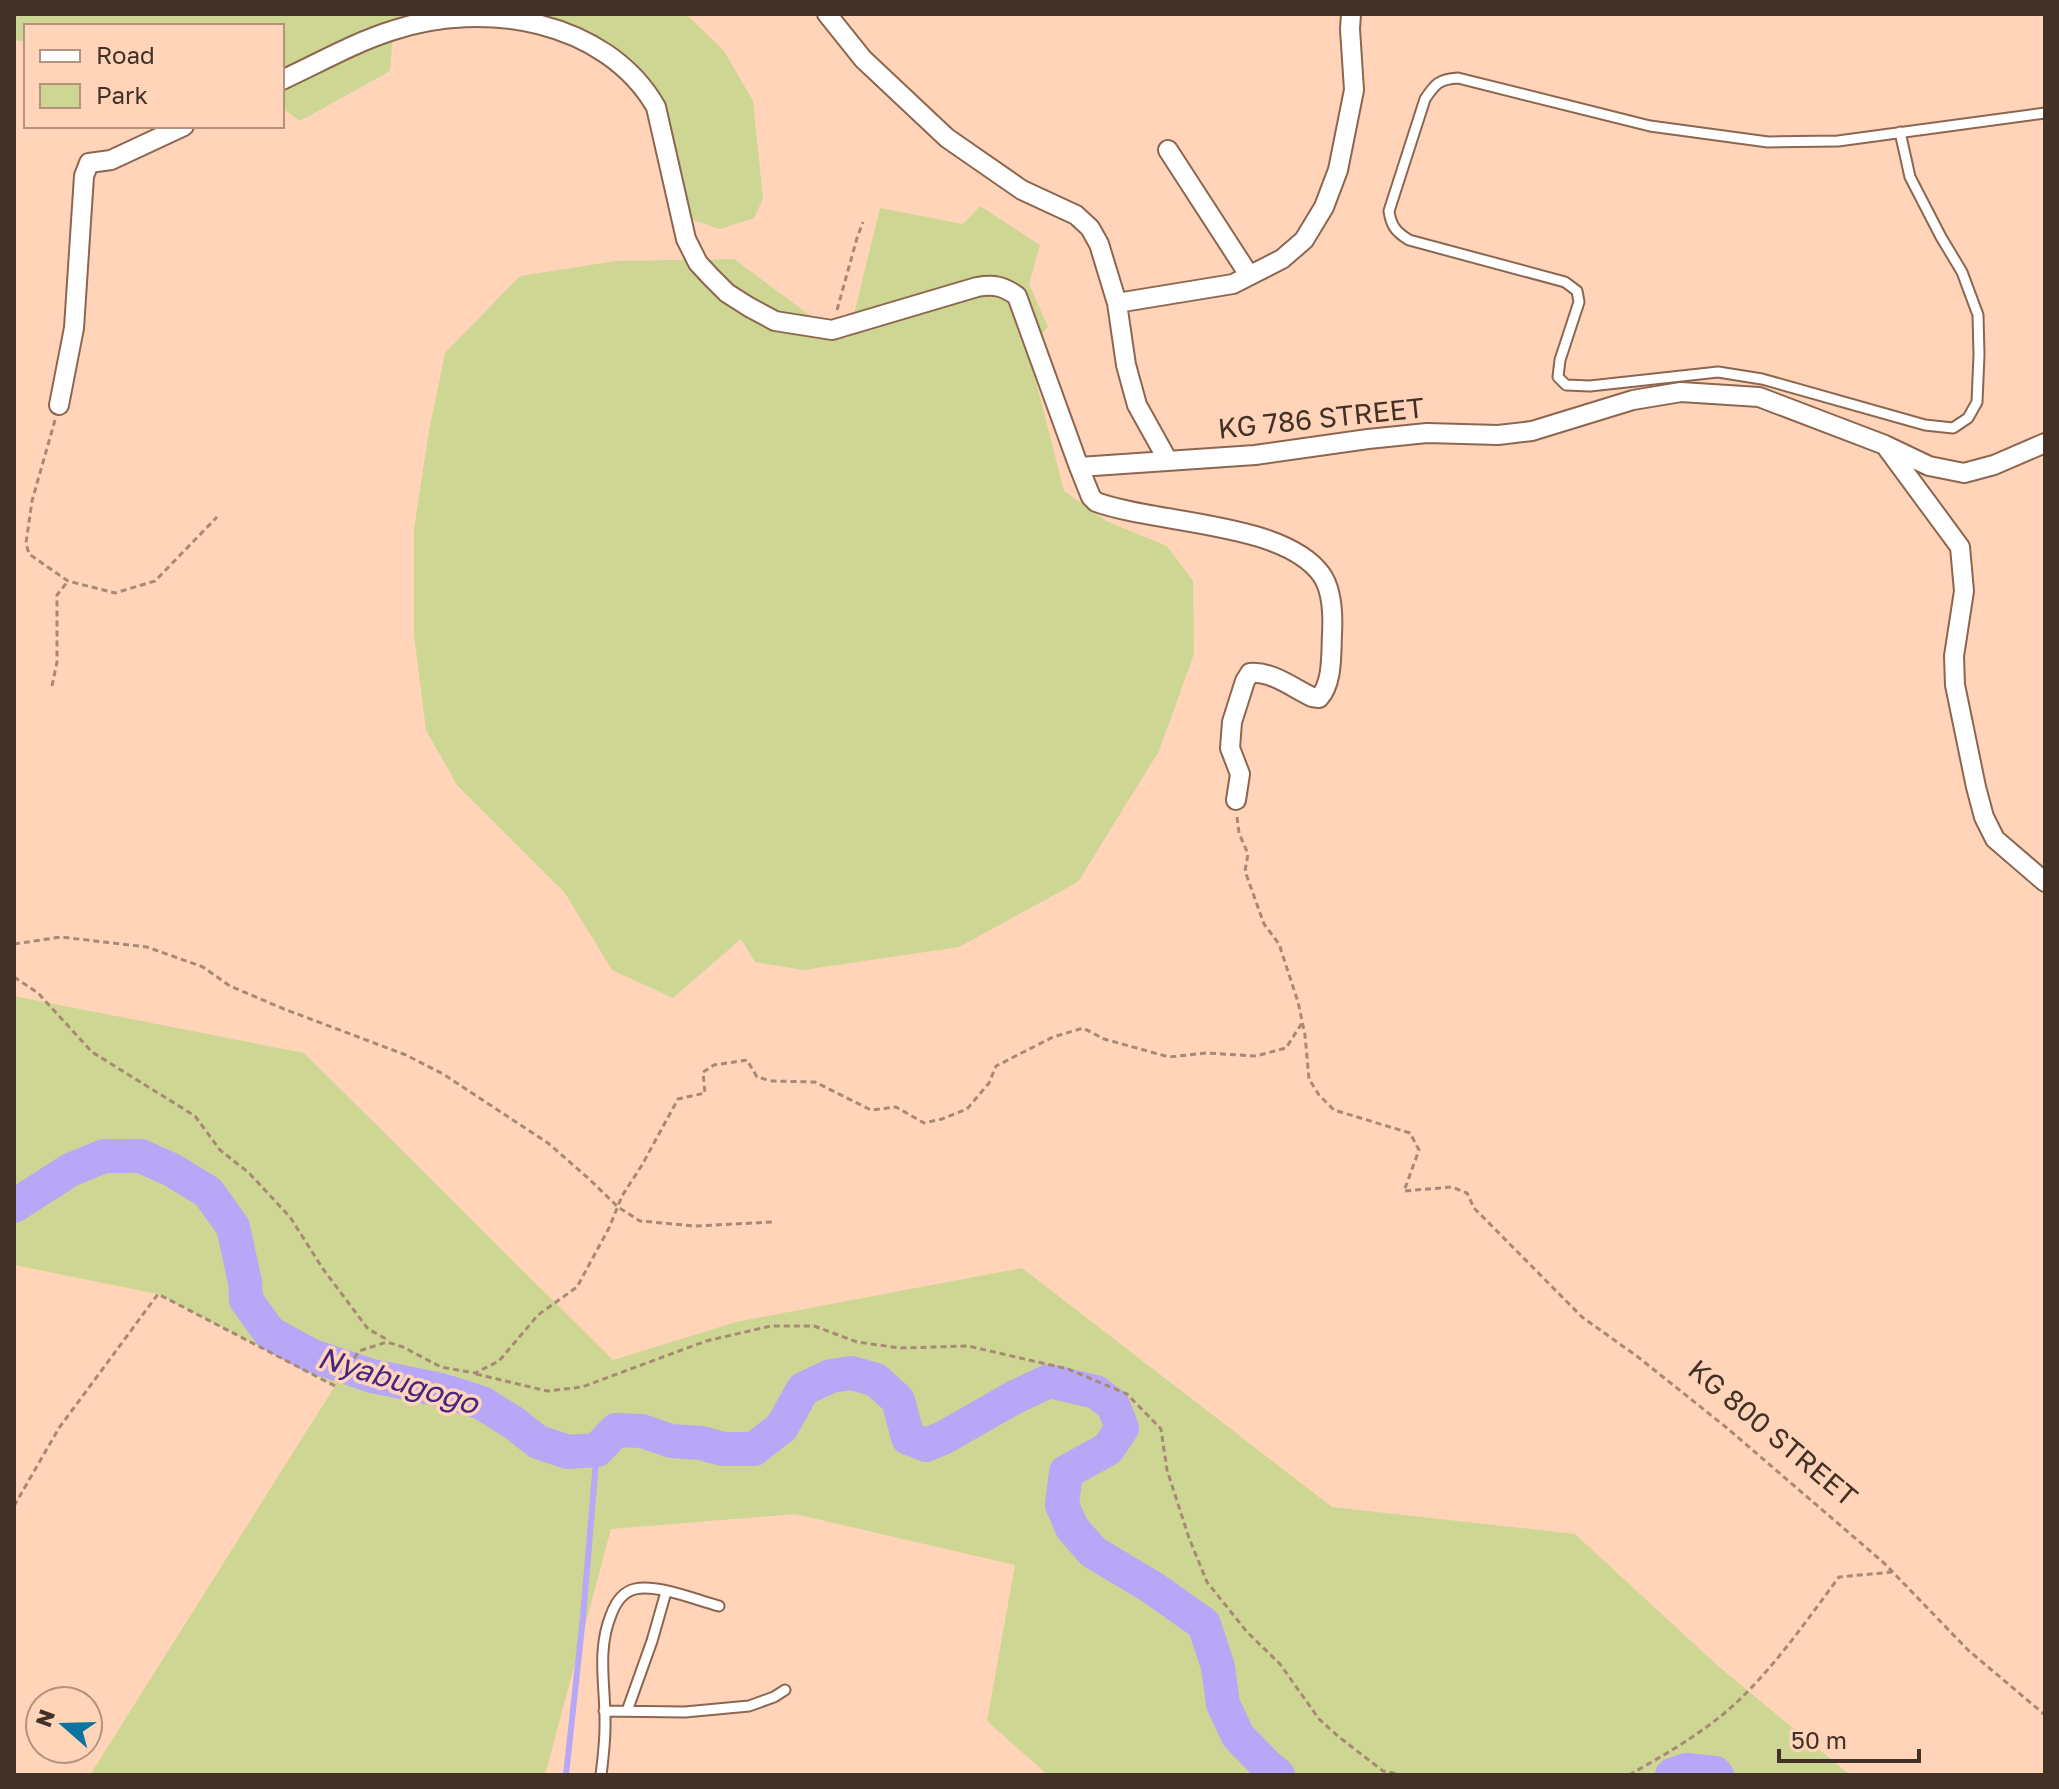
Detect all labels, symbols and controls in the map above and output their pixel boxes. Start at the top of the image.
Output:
legend [24,24,284,128]
text: Road [96,40,155,69]
text: Park [96,80,148,109]
street label: KG 786 STREET [1216,390,1426,445]
water label: Nyabugogo [314,1339,484,1422]
street label: KG 800 STREET [1682,1352,1864,1513]
north arrow [24,1685,104,1765]
text: N [29,1706,60,1730]
scale bar [1779,1713,1919,1763]
text: 50 m [1791,1725,1847,1754]

